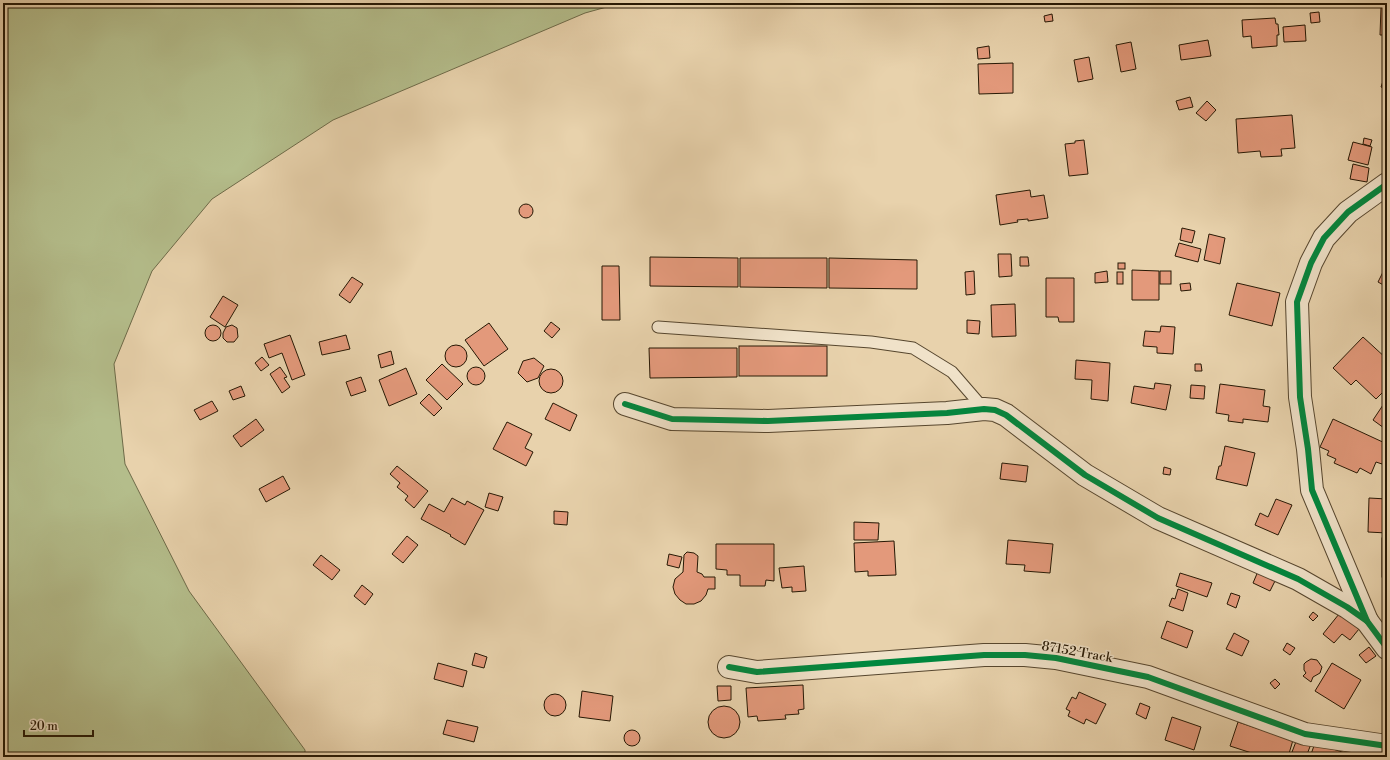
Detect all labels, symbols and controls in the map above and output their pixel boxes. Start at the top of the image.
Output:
street label: 87152 Track [1040,638,1115,666]
scale bar [24,712,93,738]
text: 20 m [30,719,58,734]

